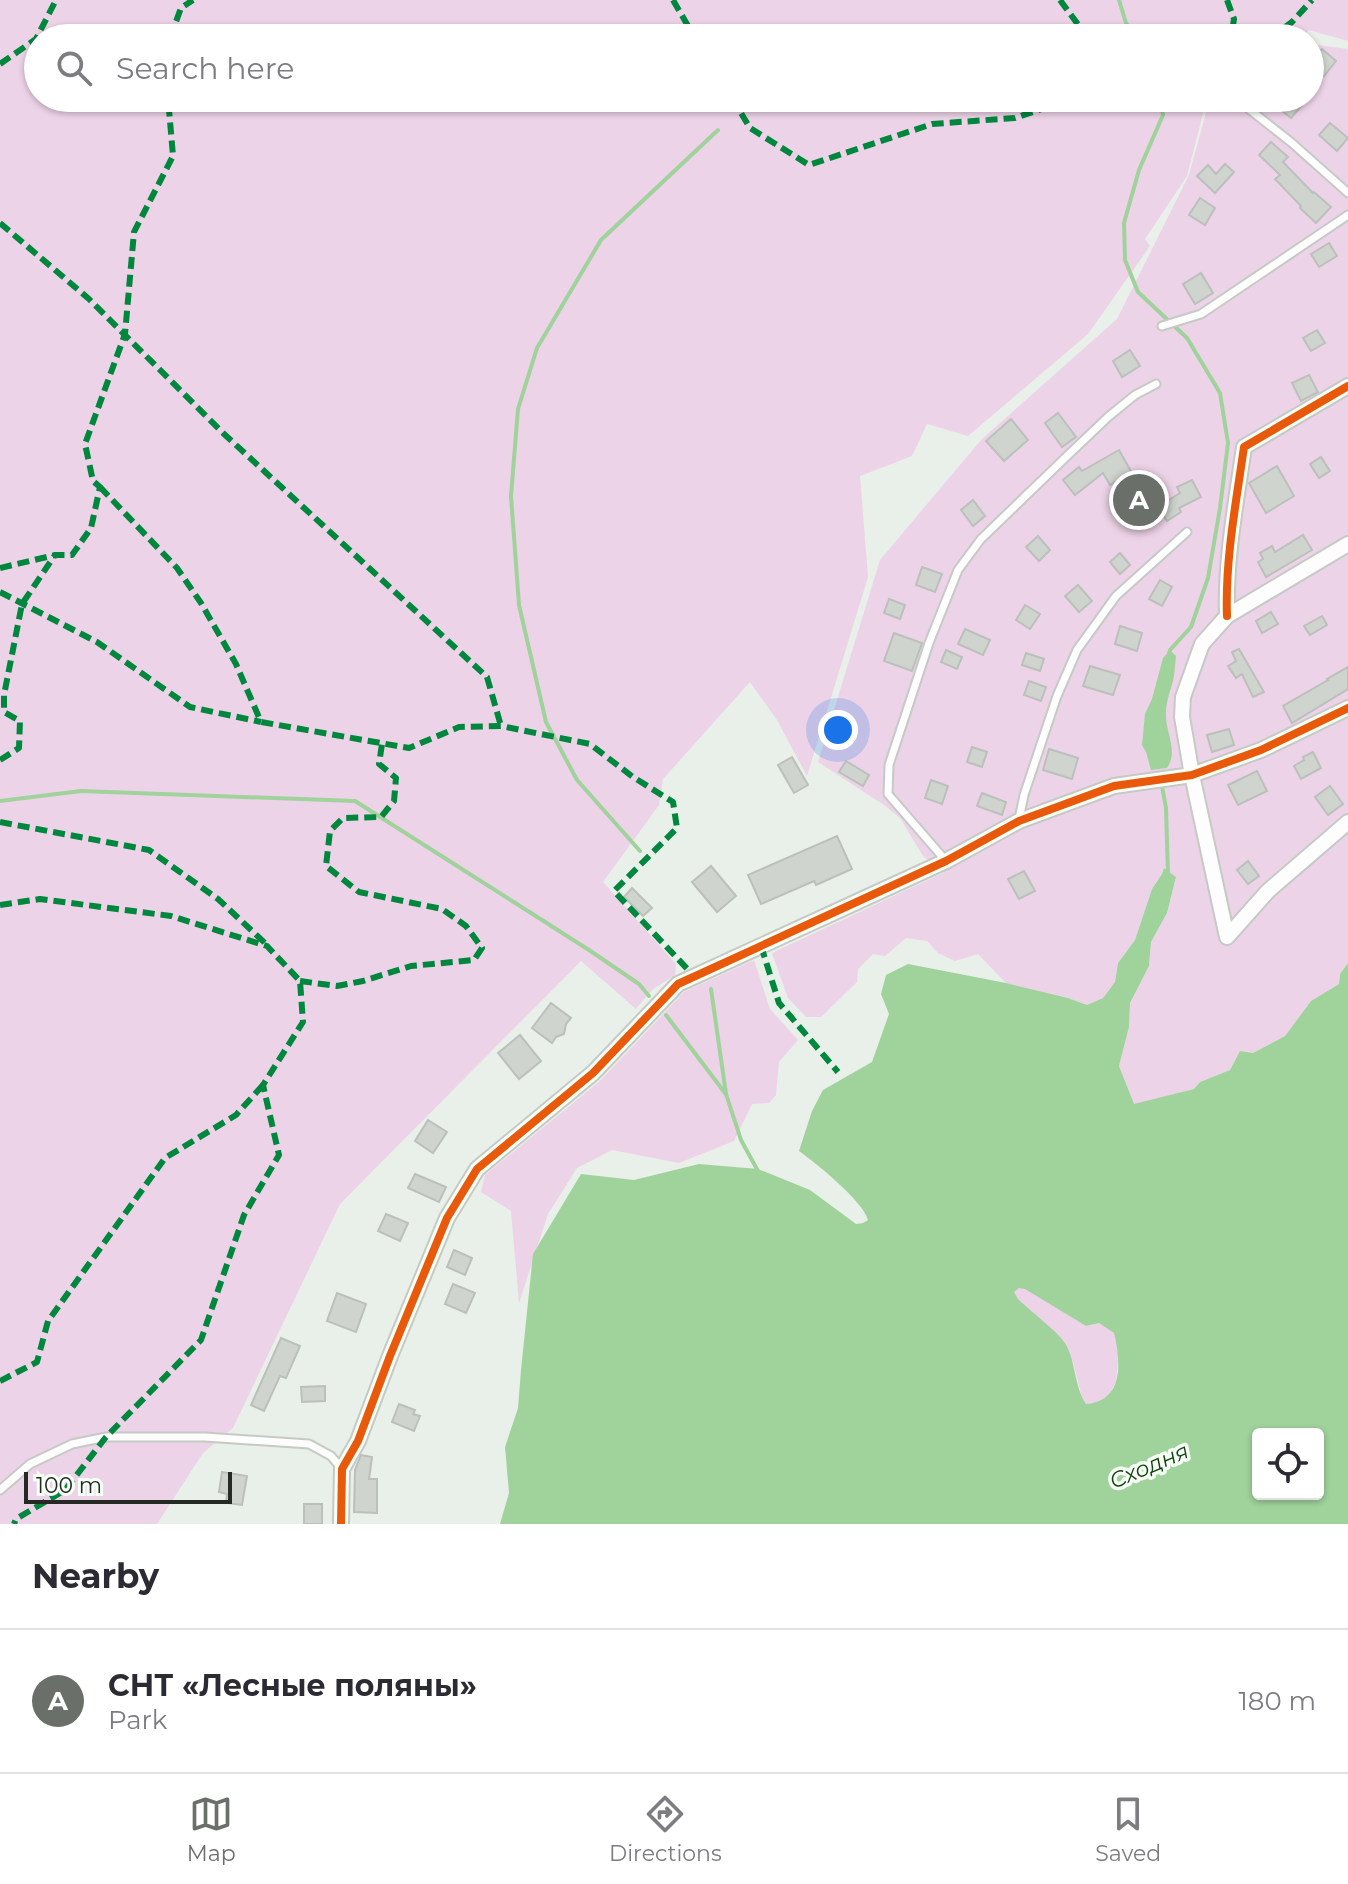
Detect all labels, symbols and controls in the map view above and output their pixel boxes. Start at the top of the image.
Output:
search box [24,24,1324,112]
icon: search [52,46,96,90]
text: Search here [116,50,294,87]
pin: A [1113,470,1165,530]
your location [818,710,858,750]
map controls [1252,1428,1324,1500]
button: locate [1252,1428,1324,1500]
water label: Сходня [1105,1437,1193,1495]
scale bar [24,1468,232,1504]
text: 100 m [36,1472,102,1499]
text: Nearby [32,1555,159,1597]
text: СНТ «Лесные поляны» [108,1667,477,1704]
text: A [48,1685,68,1717]
text: 180 m [1238,1685,1316,1717]
text: Park [108,1704,167,1736]
tab: Map [187,1792,236,1867]
tab: Directions [609,1792,722,1867]
tab: Saved [1095,1792,1161,1867]

